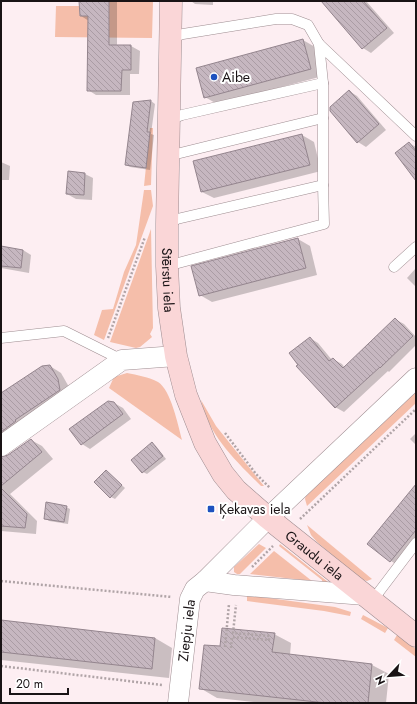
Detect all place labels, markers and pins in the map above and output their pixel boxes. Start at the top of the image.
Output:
place label: Aibe [222,67,250,87]
marker: Aibe [209,72,219,82]
place label: Ķekavas iela [219,499,290,520]
marker: Ķekavas iela [206,504,216,514]

